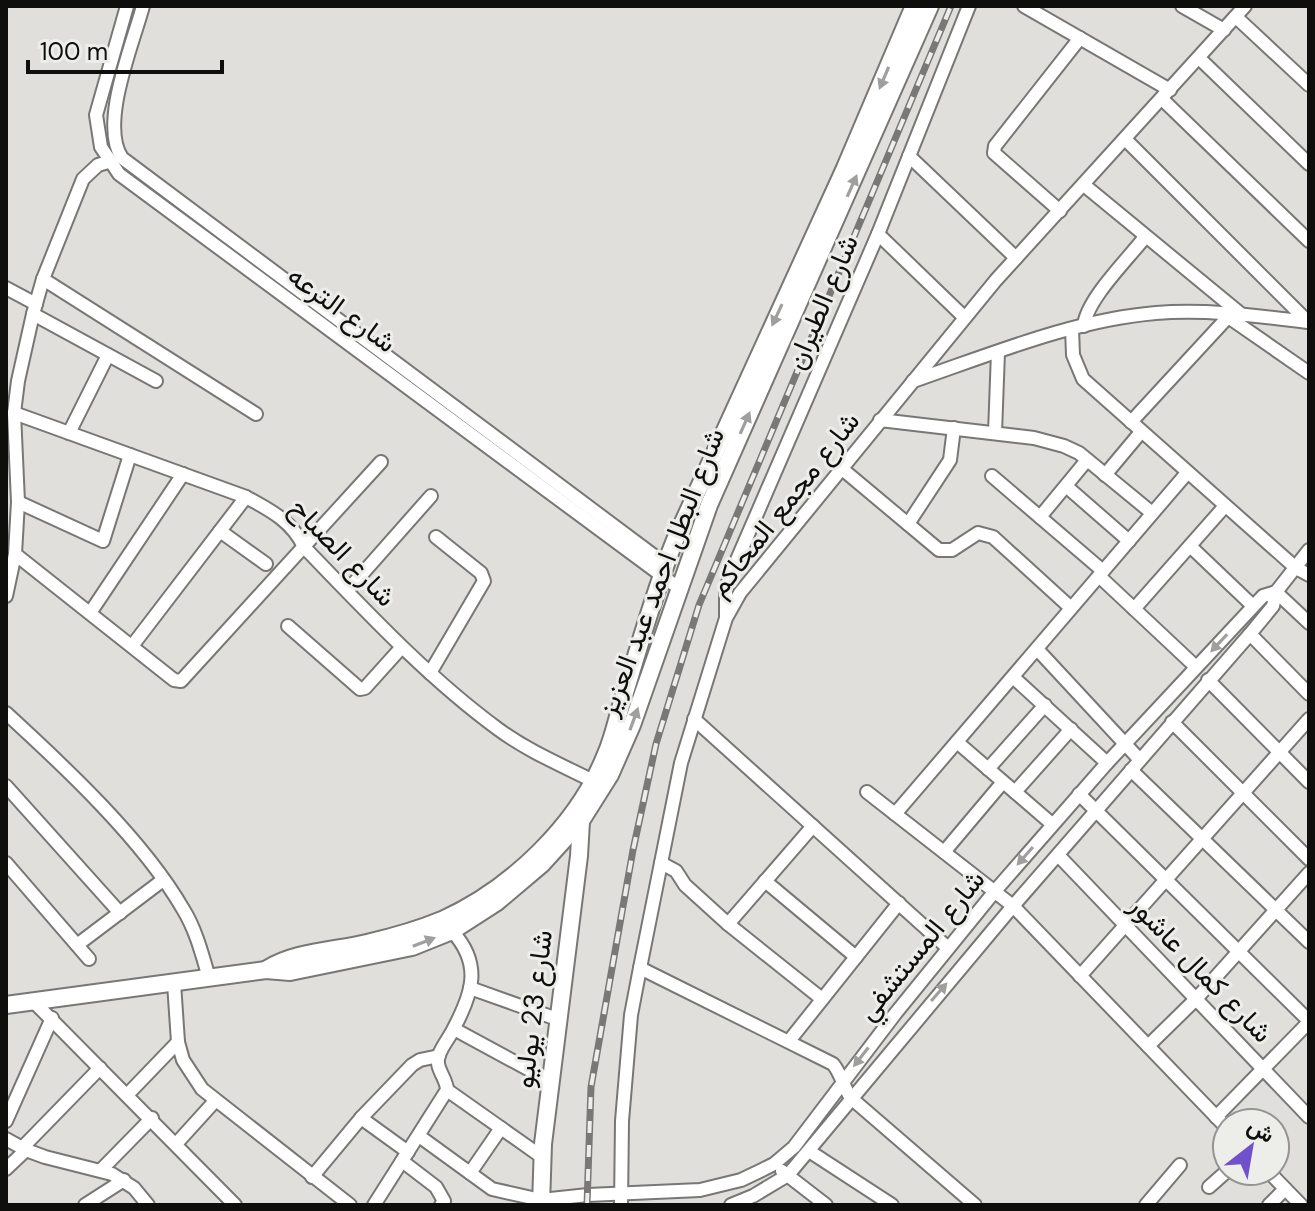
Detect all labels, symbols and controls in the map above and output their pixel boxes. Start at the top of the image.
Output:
scale bar [28,24,222,74]
text: 100 m [40,36,108,67]
one-way arrow [877,66,890,90]
one-way arrow [845,174,859,198]
street label: شارع الطيران [777,229,867,375]
street label: شارع الترعه [280,257,404,361]
one-way arrow [770,303,784,327]
street label: شارع مجمع المحاكم [700,404,869,605]
one-way arrow [739,411,752,435]
street label: شارع البطل احمد عبد العزيز [589,423,733,722]
street label: شارع الصباح [282,489,404,615]
one-way arrow [1210,633,1228,652]
one-way arrow [628,707,641,731]
one-way arrow [1017,845,1034,865]
street label: شارع المستشفي [849,862,996,1031]
street label: شارع كمال عاشور [1121,887,1281,1051]
street label: شارع 23 يوليو [505,928,561,1090]
one-way arrow [413,935,437,948]
one-way arrow [930,982,947,1002]
one-way arrow [854,1047,870,1067]
north arrow [1211,1107,1291,1187]
text: ش [1242,1111,1280,1150]

